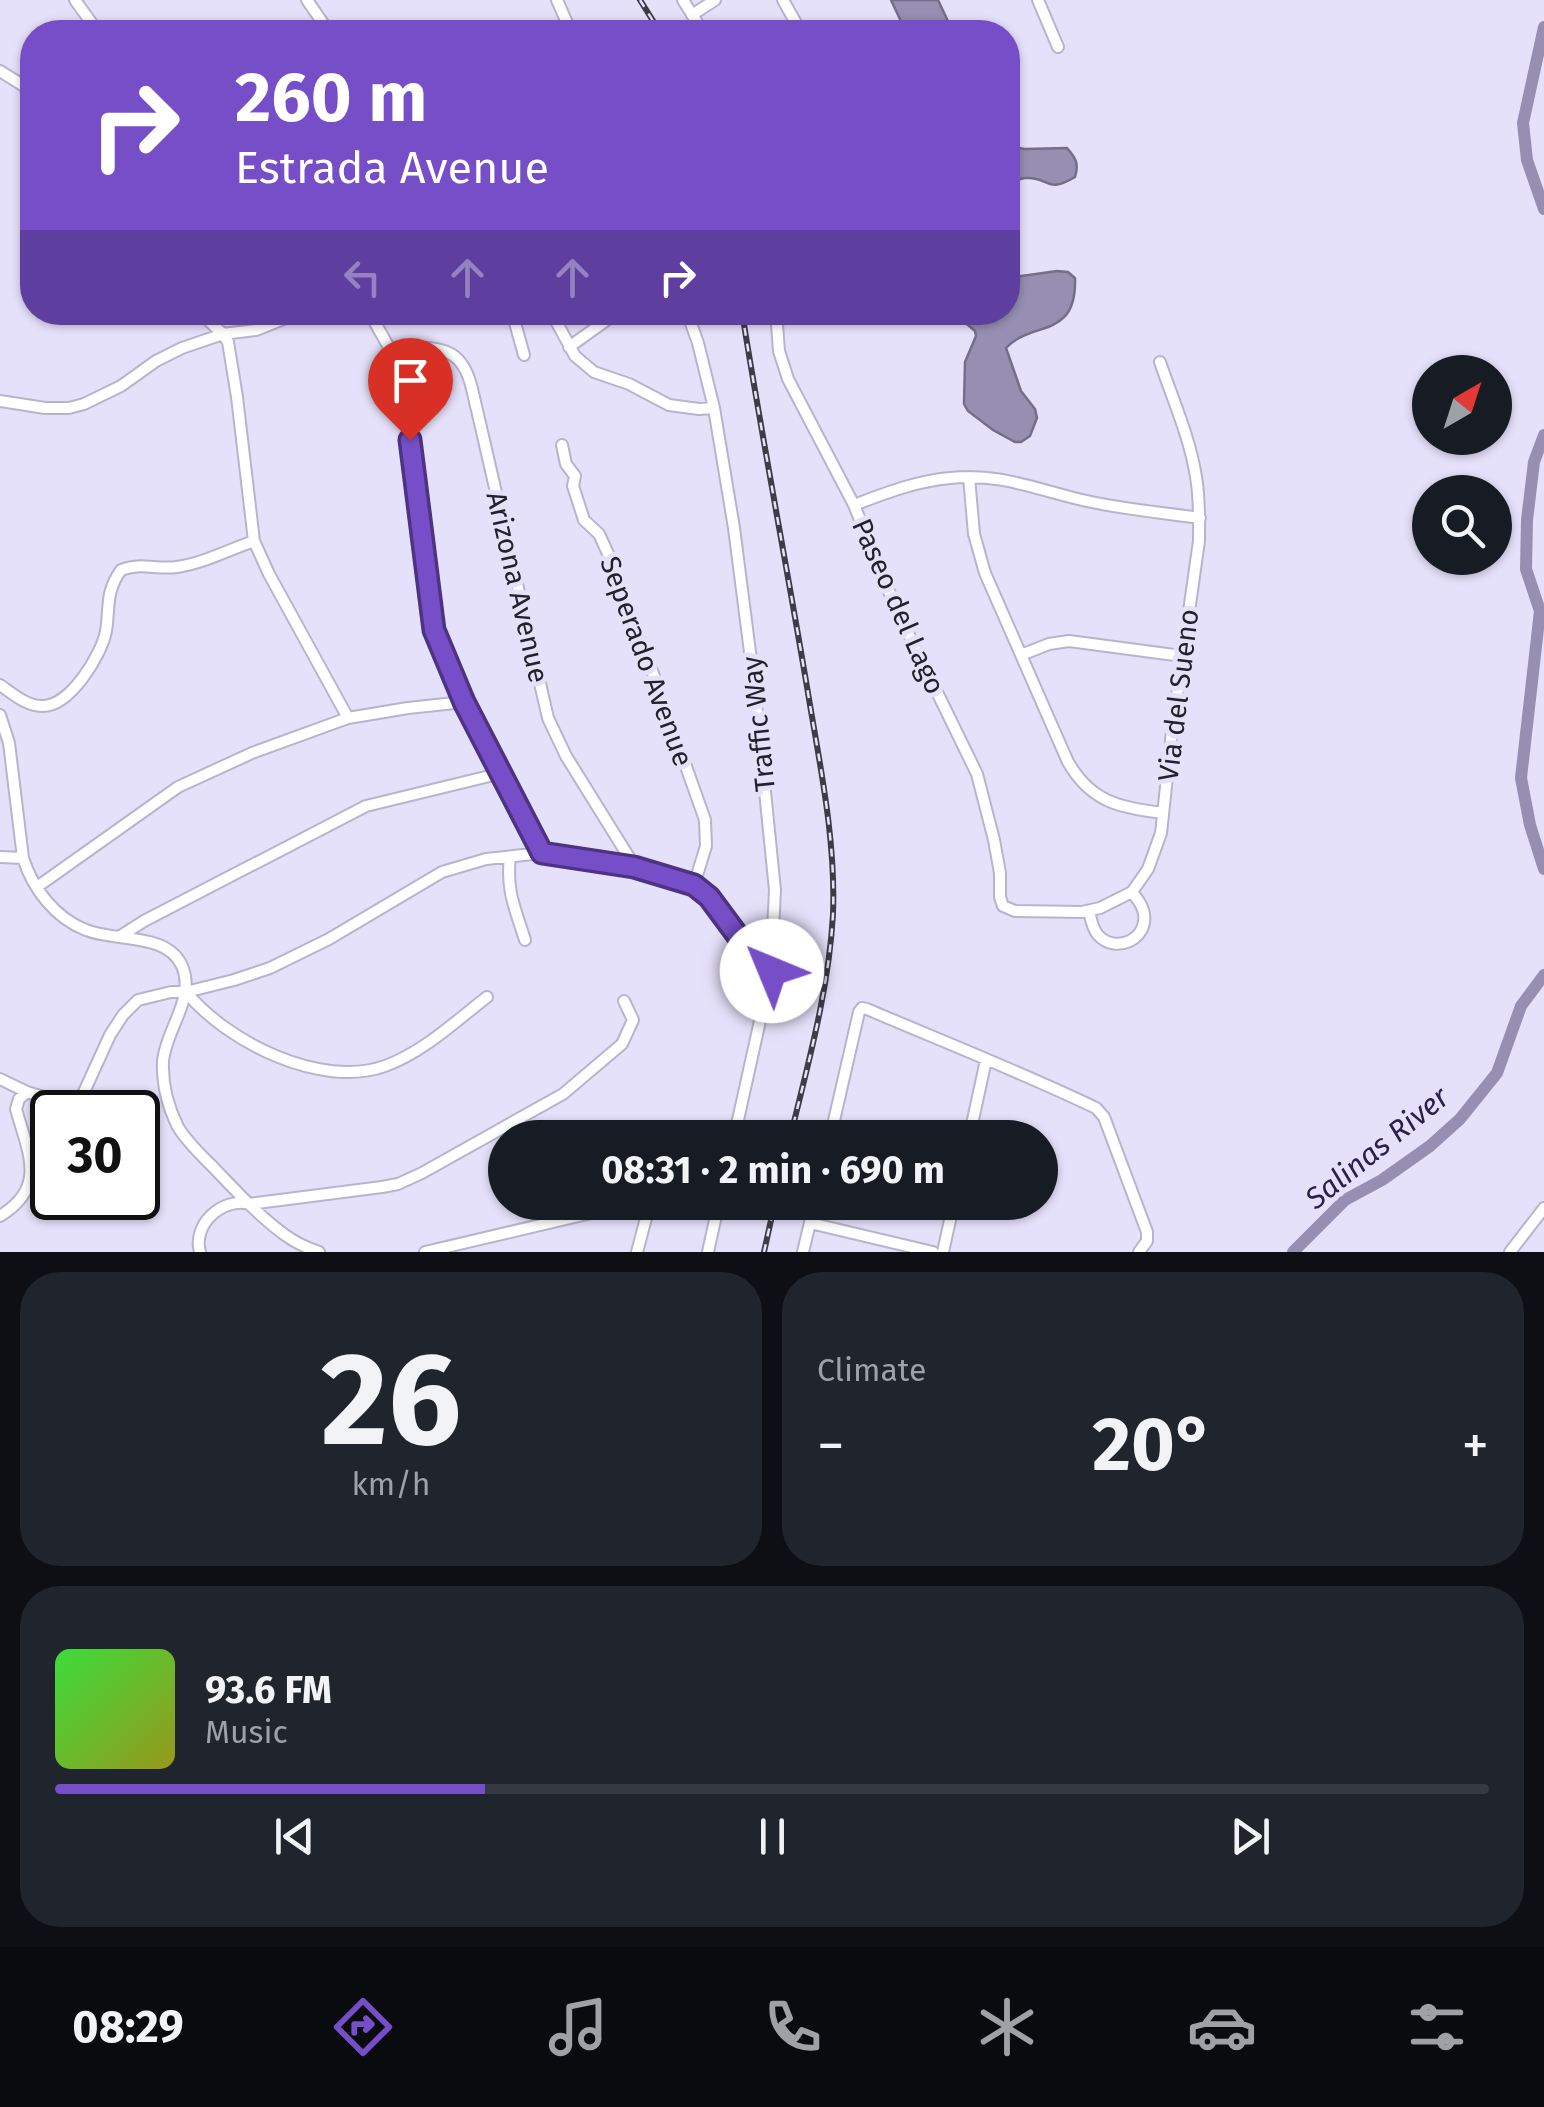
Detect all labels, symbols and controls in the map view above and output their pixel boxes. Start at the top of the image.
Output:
text: 260 m [235,56,427,140]
icon: right [70,60,200,190]
text: Estrada Avenue [235,141,549,195]
icon: left [335,250,390,305]
icon: ahead [440,250,495,305]
icon: ahead [545,250,600,305]
icon: right [650,250,705,305]
pin [368,338,453,441]
icon: arrive [383,353,438,408]
north arrow [1412,355,1512,455]
map controls [1412,355,1512,575]
button: search [1412,475,1512,575]
street label: Arizona Avenue [479,488,556,686]
street label: Paseo del Lago [845,513,952,699]
street label: Seperado Avenue [593,552,700,771]
street label: Via del Sueno [1152,607,1205,783]
street label: Traffic Way [735,654,782,793]
position arrow [720,919,824,1023]
water label: Salinas River [1297,1078,1457,1217]
speed limit sign: 30 [30,1090,160,1220]
text: 08:31 · 2 min · 690 m [601,1147,945,1193]
text: 26 [321,1322,461,1478]
text: Climate [817,1351,926,1389]
text: 20° [1092,1400,1214,1490]
text: − [817,1413,845,1479]
text: + [1462,1413,1489,1479]
text: km/h [351,1465,431,1503]
text: 93.6 FM [205,1667,332,1713]
text: Music [205,1713,288,1751]
icon: previous [267,1809,322,1864]
icon: pause [745,1809,800,1864]
icon: next [1223,1809,1278,1864]
icon: directions [328,1992,398,2062]
icon: music [543,1992,613,2062]
icon: phone [758,1992,828,2062]
icon: climate [972,1992,1042,2062]
icon: car [1187,1992,1257,2062]
icon: filters [1402,1992,1472,2062]
text: 08:29 [72,2000,184,2054]

